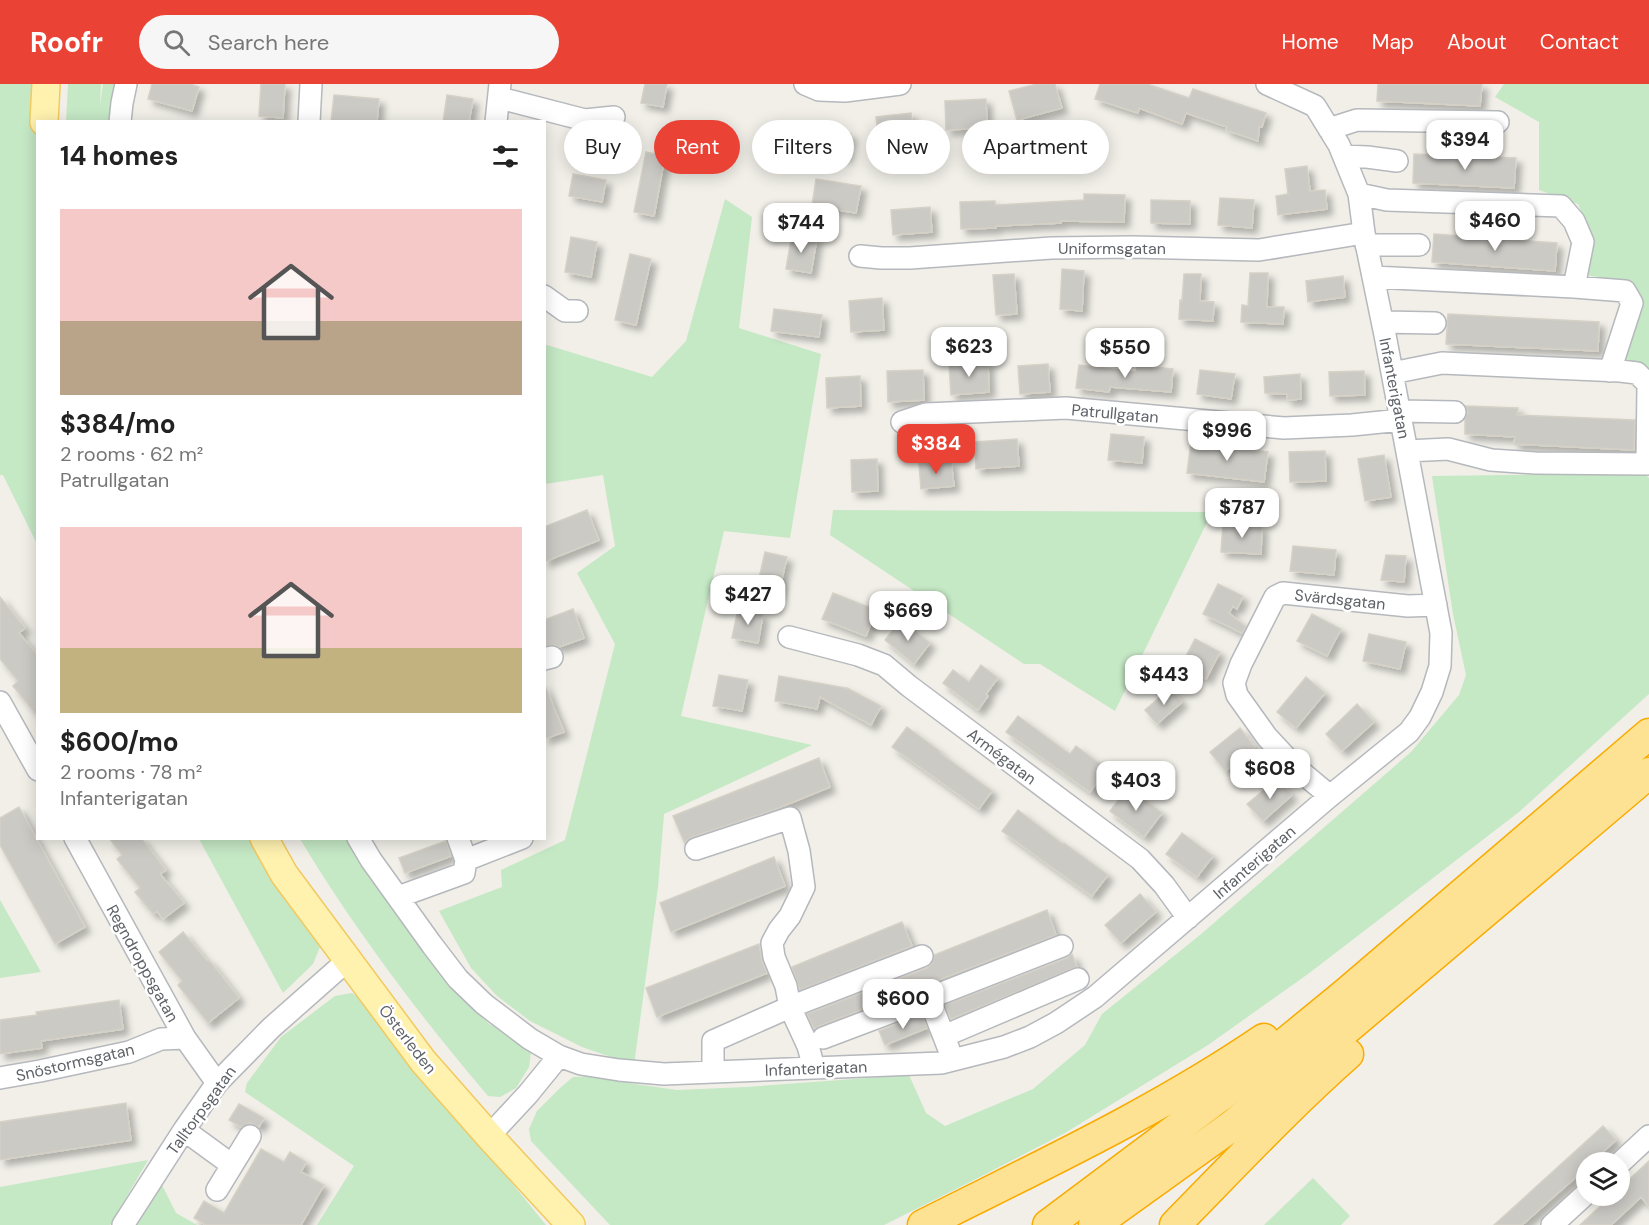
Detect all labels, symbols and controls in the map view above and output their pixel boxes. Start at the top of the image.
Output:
search box [139,15,559,69]
text: Roofr [30,24,103,61]
icon: search [160,26,193,59]
text: Search here [208,28,329,57]
text: Home [1281,28,1339,56]
text: Map [1372,28,1414,56]
text: About [1447,28,1507,56]
text: Contact [1540,28,1619,56]
chip: Buy [564,120,642,174]
chip: Rent [654,120,740,174]
chip: Filters [752,120,854,174]
chip: New [866,120,950,174]
chip: Apartment [962,120,1109,174]
pin: $394 [1429,120,1501,171]
text: $394 [1440,126,1490,152]
text: 14 homes [60,139,178,173]
icon: filters [489,140,522,173]
pin: $460 [1459,201,1531,252]
pin: $744 [765,203,837,254]
text: $460 [1469,207,1521,233]
text: $744 [777,209,825,235]
street label: Uniformsgatan [1058,238,1166,259]
icon: home [237,248,345,356]
pin: $623 [933,327,1005,378]
pin: $550 [1089,328,1161,379]
text: $623 [945,333,993,359]
text: $550 [1099,334,1151,360]
street label: Infanterigatan [1374,336,1415,440]
street label: Patrullgatan [1070,399,1159,428]
text: $384/mo [60,407,176,441]
pin: $996 [1191,411,1263,462]
text: $996 [1202,417,1252,443]
pin: $384 [900,424,972,475]
text: $384 [911,430,961,456]
text: 2 rooms · 62 m² [60,441,203,467]
text: Patrullgatan [60,467,169,493]
pin: $787 [1206,488,1278,539]
text: $787 [1219,494,1265,520]
icon: home [237,566,345,674]
pin: $427 [712,575,784,626]
text: $427 [724,581,772,607]
street label: Svärdsgatan [1293,584,1386,615]
pin: $669 [872,591,944,642]
text: $669 [883,597,933,623]
pin: $443 [1128,655,1200,706]
text: $443 [1139,661,1189,687]
street label: Armégatan [963,724,1041,789]
text: $600/mo [60,725,179,759]
pin: $608 [1234,749,1306,800]
text: $608 [1244,755,1296,781]
text: 2 rooms · 78 m² [60,759,202,785]
pin: $403 [1100,761,1172,812]
text: $403 [1110,767,1162,793]
text: Infanterigatan [60,785,188,811]
street label: Infanterigatan [1209,821,1300,904]
street label: Regndroppsgatan [102,901,183,1026]
pin: $600 [867,979,939,1030]
text: $600 [877,985,929,1011]
street label: Österleden [374,1000,441,1078]
street label: Snöstormsgatan [14,1039,136,1086]
street label: Infanterigatan [764,1056,868,1081]
street label: Talltorpsgatan [162,1062,241,1159]
map controls [1576,1152,1630,1206]
button: layers [1576,1152,1630,1206]

